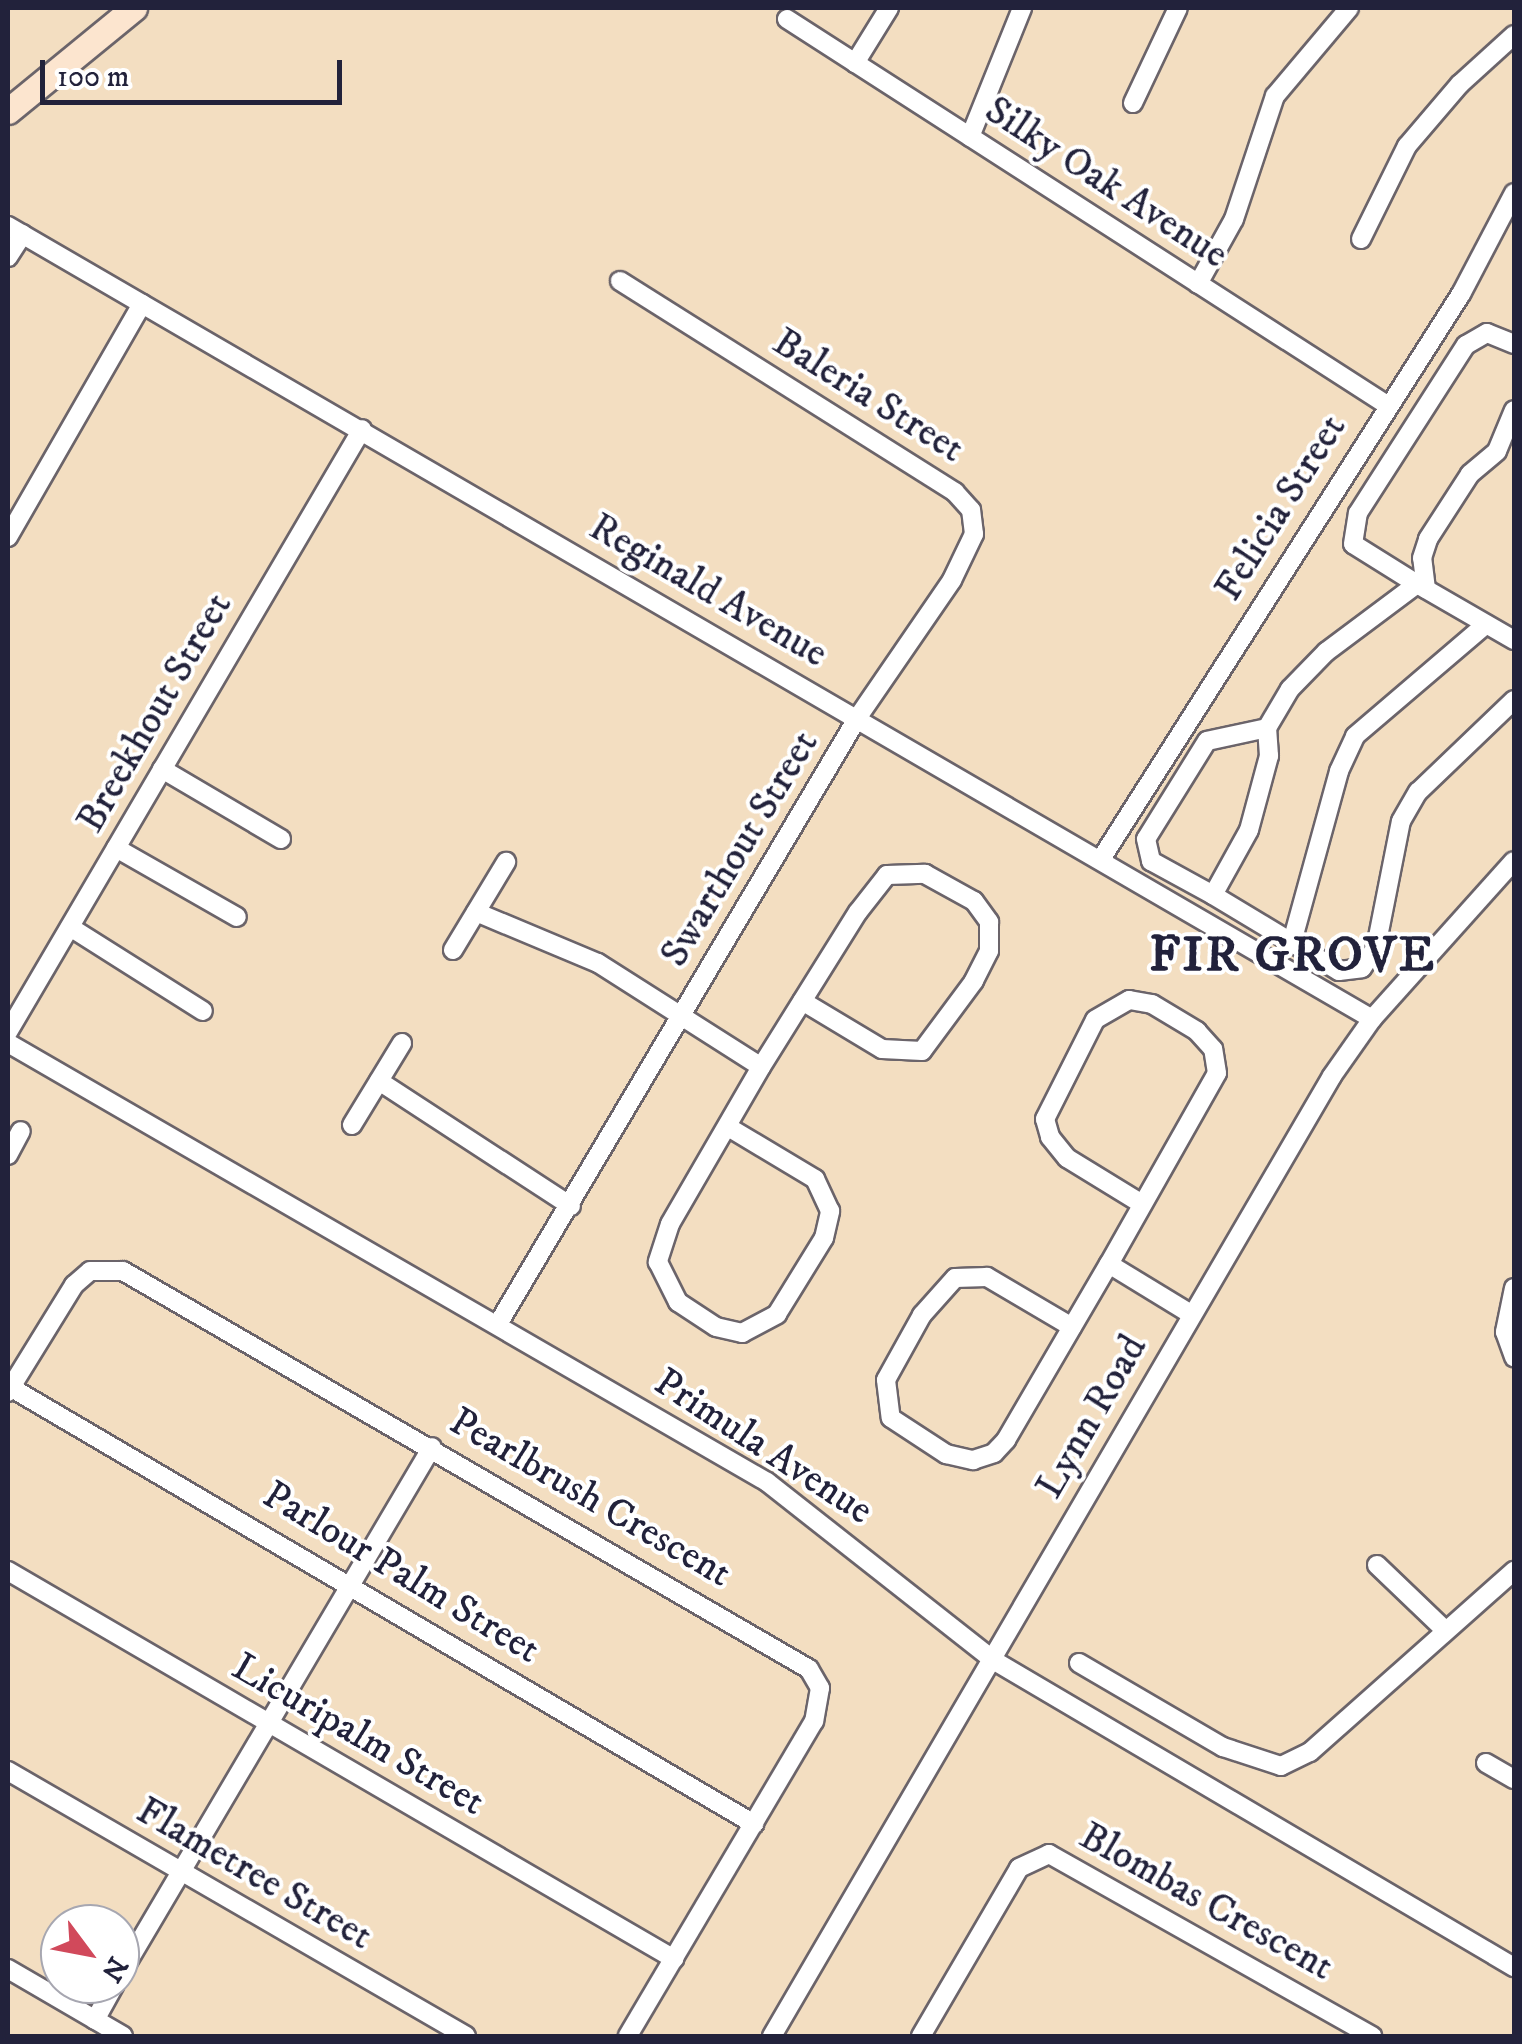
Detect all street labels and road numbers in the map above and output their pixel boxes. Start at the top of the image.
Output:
street label: Silky Oak Avenue [976,87,1236,279]
street label: Baleria Street [764,318,972,474]
street label: Felicia Street [1205,406,1357,610]
street label: Reginald Avenue [581,504,835,678]
street label: Breekhout Street [67,585,243,841]
street label: Swarthout Street [651,722,829,976]
street label: Lynn Road [1026,1327,1158,1507]
street label: Primula Avenue [645,1359,881,1535]
street label: Pearlbrush Crescent [441,1398,739,1598]
street label: Parlour Palm Street [254,1471,548,1675]
street label: Licuripalm Street [223,1643,493,1827]
street label: Flametree Street [128,1787,380,1961]
street label: Blombas Crescent [1071,1813,1341,1991]

